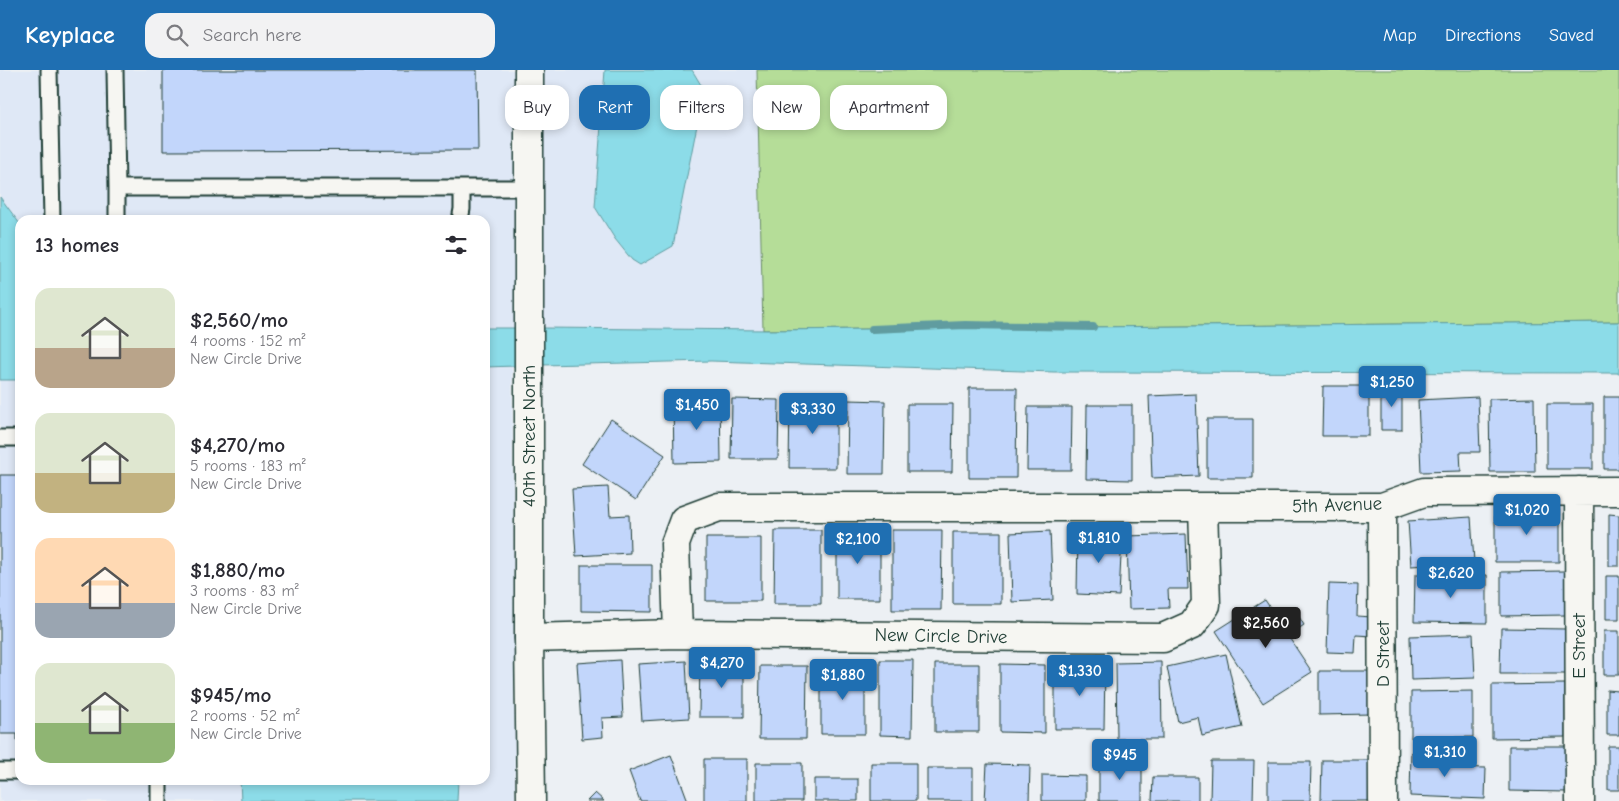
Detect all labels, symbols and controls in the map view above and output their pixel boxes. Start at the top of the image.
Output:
search box [145,13,495,58]
text: Keyplace [25,21,115,49]
icon: search [163,21,191,49]
text: Search here [203,24,302,46]
text: Map [1383,25,1417,46]
text: Directions [1445,25,1521,46]
text: Saved [1549,25,1594,46]
chip: Buy [505,85,569,130]
chip: Rent [579,85,650,130]
chip: Filters [660,85,743,130]
chip: New [753,85,820,130]
chip: Apartment [830,85,947,130]
icon: filters [442,231,470,259]
text: 13 homes [35,233,119,257]
icon: home [75,308,135,368]
text: $2,560/mo [190,308,288,332]
text: 4 rooms · 152 m² [190,332,305,350]
text: New Circle Drive [190,350,302,368]
street label: 40th Street North [518,365,540,507]
pin: $1,250 [1351,366,1433,408]
text: $1,250 [1370,373,1414,391]
pin: $1,450 [656,388,738,431]
pin: $3,330 [772,392,854,435]
text: $1,450 [675,396,719,414]
text: $3,330 [790,400,836,418]
icon: home [75,433,135,493]
text: $4,270/mo [190,433,285,457]
text: 5 rooms · 183 m² [190,457,306,475]
text: New Circle Drive [190,475,302,493]
street label: 5th Avenue [1292,492,1382,518]
pin: $1,020 [1486,494,1568,536]
text: $1,020 [1504,501,1550,519]
pin: $2,100 [817,522,899,565]
pin: $1,810 [1058,522,1140,564]
text: $1,810 [1078,529,1120,547]
text: $2,100 [835,530,881,548]
pin: $2,620 [1410,556,1492,599]
icon: home [75,558,135,618]
text: $1,880/mo [190,558,285,582]
text: $2,620 [1428,564,1474,582]
text: 3 rooms · 83 m² [190,582,299,600]
text: New Circle Drive [190,600,302,618]
pin: $2,560 [1225,606,1307,649]
street label: E Street [1568,613,1590,679]
text: $2,560 [1243,614,1289,632]
street label: D Street [1372,620,1394,687]
street label: New Circle Drive [874,624,1008,648]
pin: $4,270 [681,646,763,689]
text: $4,270 [700,654,744,672]
pin: $1,330 [1039,654,1121,697]
pin: $1,880 [802,658,884,701]
text: $1,330 [1058,662,1102,680]
text: $1,880 [821,666,865,684]
icon: home [75,683,135,743]
text: $945/mo [190,683,271,707]
text: 2 rooms · 52 m² [190,707,300,725]
text: New Circle Drive [190,725,302,743]
pin: $1,310 [1404,736,1486,778]
pin: $945 [1090,738,1150,781]
text: $1,310 [1424,743,1466,761]
text: $945 [1103,746,1137,764]

